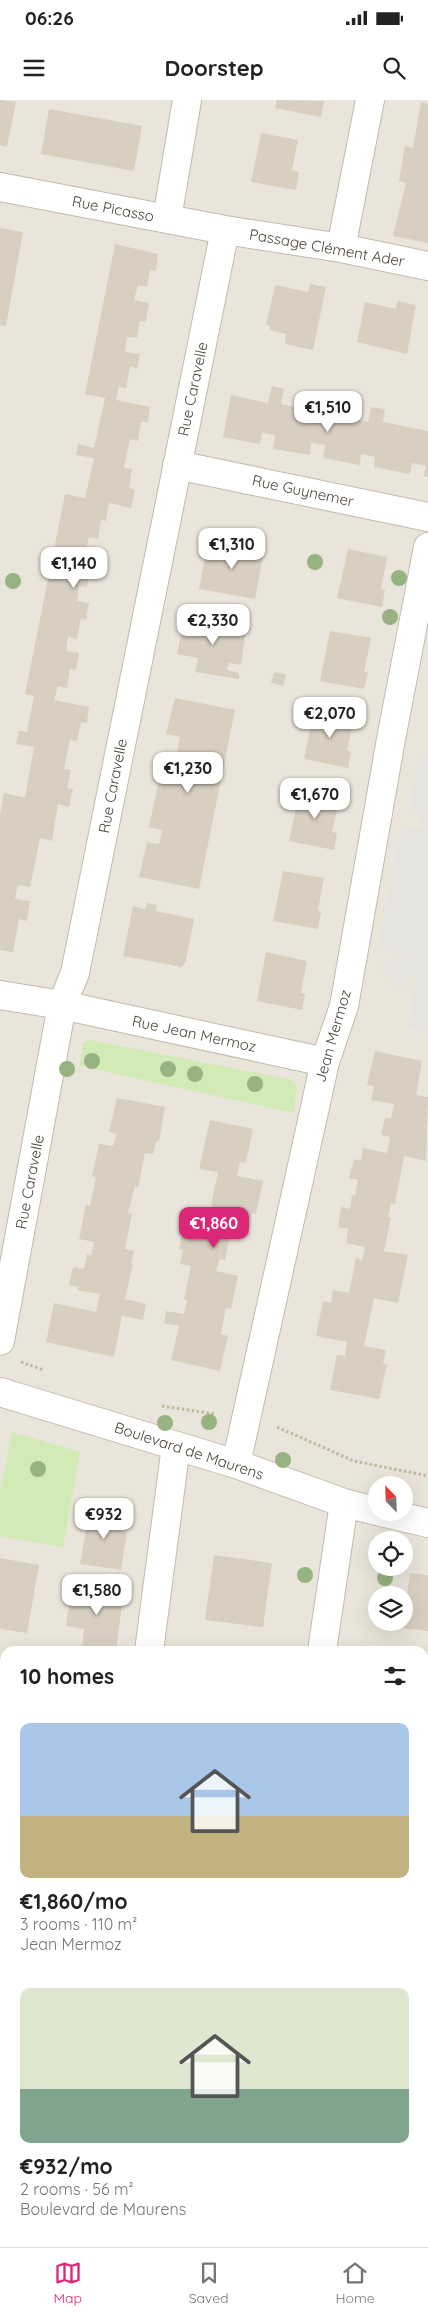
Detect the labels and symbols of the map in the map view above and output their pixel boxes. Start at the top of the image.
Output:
street label: Rue Picasso [70,191,156,226]
street label: Passage Clément Ader [248,224,406,271]
street label: Rue Caravelle [173,340,212,438]
pin: €1,510 [287,390,369,433]
street label: Rue Guynemer [250,470,356,511]
pin: €1,310 [191,528,273,570]
pin: €1,140 [33,546,115,589]
pin: €2,330 [172,604,254,646]
pin: €2,070 [289,696,371,739]
street label: Rue Caravelle [94,737,131,835]
pin: €1,230 [147,752,229,794]
pin: €1,670 [274,778,356,820]
street label: Jean Mermoz [310,987,355,1084]
street label: Rue Jean Mermoz [130,1011,258,1056]
street label: Rue Caravelle [11,1133,48,1231]
pin: €1,860 [173,1206,255,1249]
street label: Boulevard de Maurens [112,1417,266,1484]
north arrow [368,1476,412,1521]
pin: €932 [74,1498,134,1540]
pin: €1,580 [56,1574,138,1616]

